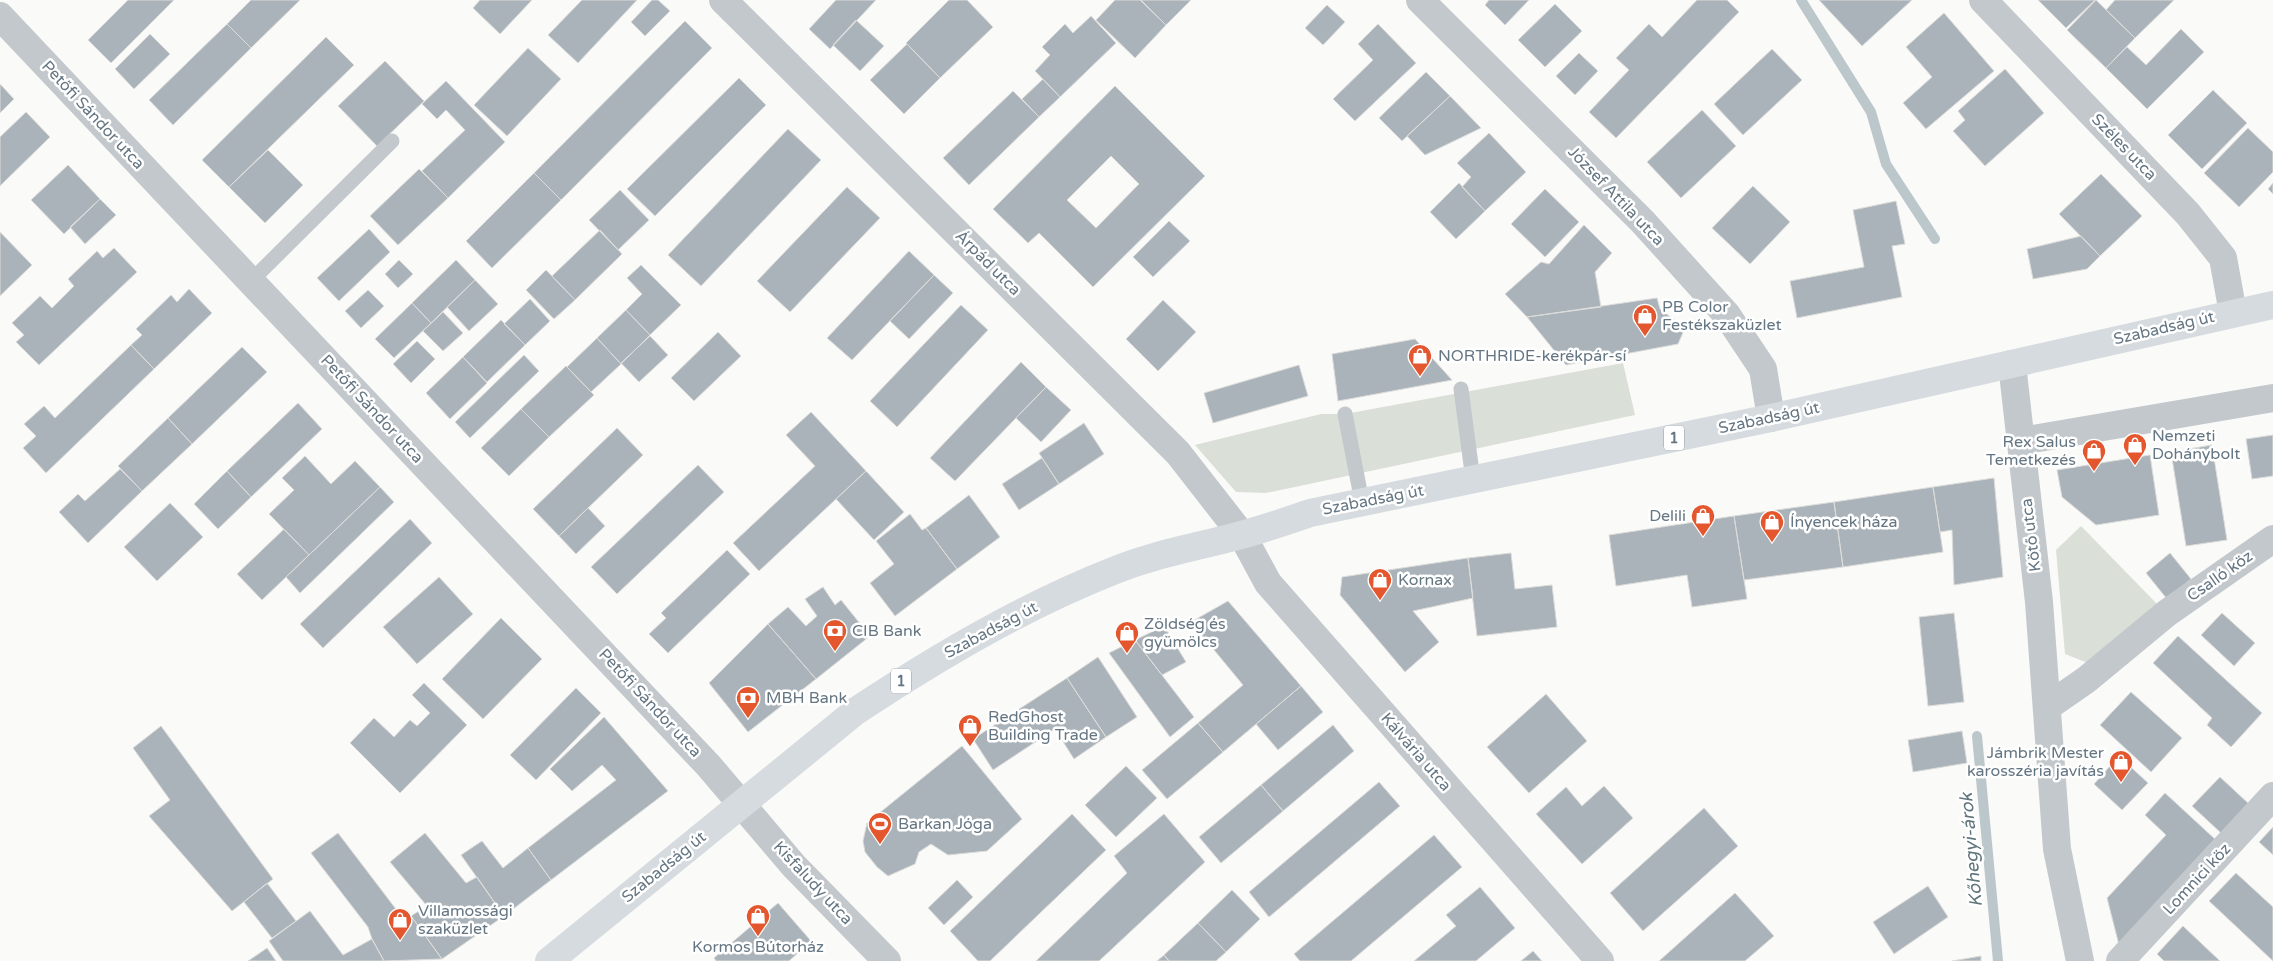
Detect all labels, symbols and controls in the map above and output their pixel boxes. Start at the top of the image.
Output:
street label: Petőfi Sándor utca [37,56,149,174]
street label: Széles utca [2087,109,2161,185]
street label: József Attila utca [1564,142,1668,250]
street label: Árpád utca [951,226,1025,300]
place label: PB Color Festékszaküzlet [1662,297,1782,335]
shop icon: PB Color Festékszaküzlet [1632,303,1658,337]
street label: Szabadság út [2112,307,2216,349]
shop icon: NORTHRIDE-kerékpár-sí [1407,343,1433,377]
place label: NORTHRIDE-kerékpár-sí [1438,346,1626,366]
street label: Petőfi Sándor utca [316,350,428,468]
street label: Szabadság út [1717,398,1821,438]
road number: 1 [1664,426,1684,450]
place label: Nemzeti Dohánybolt [2152,426,2240,464]
place label: Rex Salus Temetkezés [1986,432,2076,470]
shop icon: Nemzeti Dohánybolt [2122,432,2148,466]
shop icon: Rex Salus Temetkezés [2081,438,2107,472]
street label: Szabadság út [1321,480,1425,520]
street label: Kötő utca [2017,497,2045,573]
shop icon: Delili [1690,503,1716,537]
place label: Delili [1649,506,1686,526]
shop icon: Ínyencek háza [1759,509,1785,543]
place label: Ínyencek háza [1790,512,1897,532]
street label: Csalló köz [2183,546,2257,606]
shop icon: Kornax [1367,567,1393,601]
place label: Kornax [1398,570,1452,590]
street label: Szabadság út [941,597,1041,663]
place label: Zöldség és gyümölcs [1144,614,1226,652]
bank icon: CIB Bank [822,618,848,652]
shop icon: Zöldség és gyümölcs [1114,620,1140,654]
place label: CIB Bank [852,621,922,641]
street label: Petőfi Sándor utca [594,644,706,762]
road number: 1 [891,668,911,694]
bank icon: MBH Bank [735,685,761,719]
place label: MBH Bank [766,688,848,708]
place label: RedGhost Building Trade [988,707,1098,745]
street label: Kálvária utca [1376,709,1456,795]
shop icon: RedGhost Building Trade [957,713,983,747]
place label: Jámbrik Mester karosszéria javítás [1967,743,2105,781]
shop icon: Jámbrik Mester karosszéria javítás [2108,749,2134,783]
water label: Kőhegyi-árok [1955,791,1987,908]
sports icon: Barkan Jóga [867,811,893,845]
place label: Barkan Jóga [898,814,992,834]
street label: Szabadság út [618,827,710,907]
street label: Kisfaludy utca [769,837,857,929]
street label: Lomnici köz [2159,839,2235,919]
place label: Villamossági szaküzlet [418,901,513,939]
shop icon: Kormos Bútorház [745,903,771,937]
shop icon: Villamossági szaküzlet [387,907,413,941]
place label: Kormos Bútorház [692,937,824,957]

